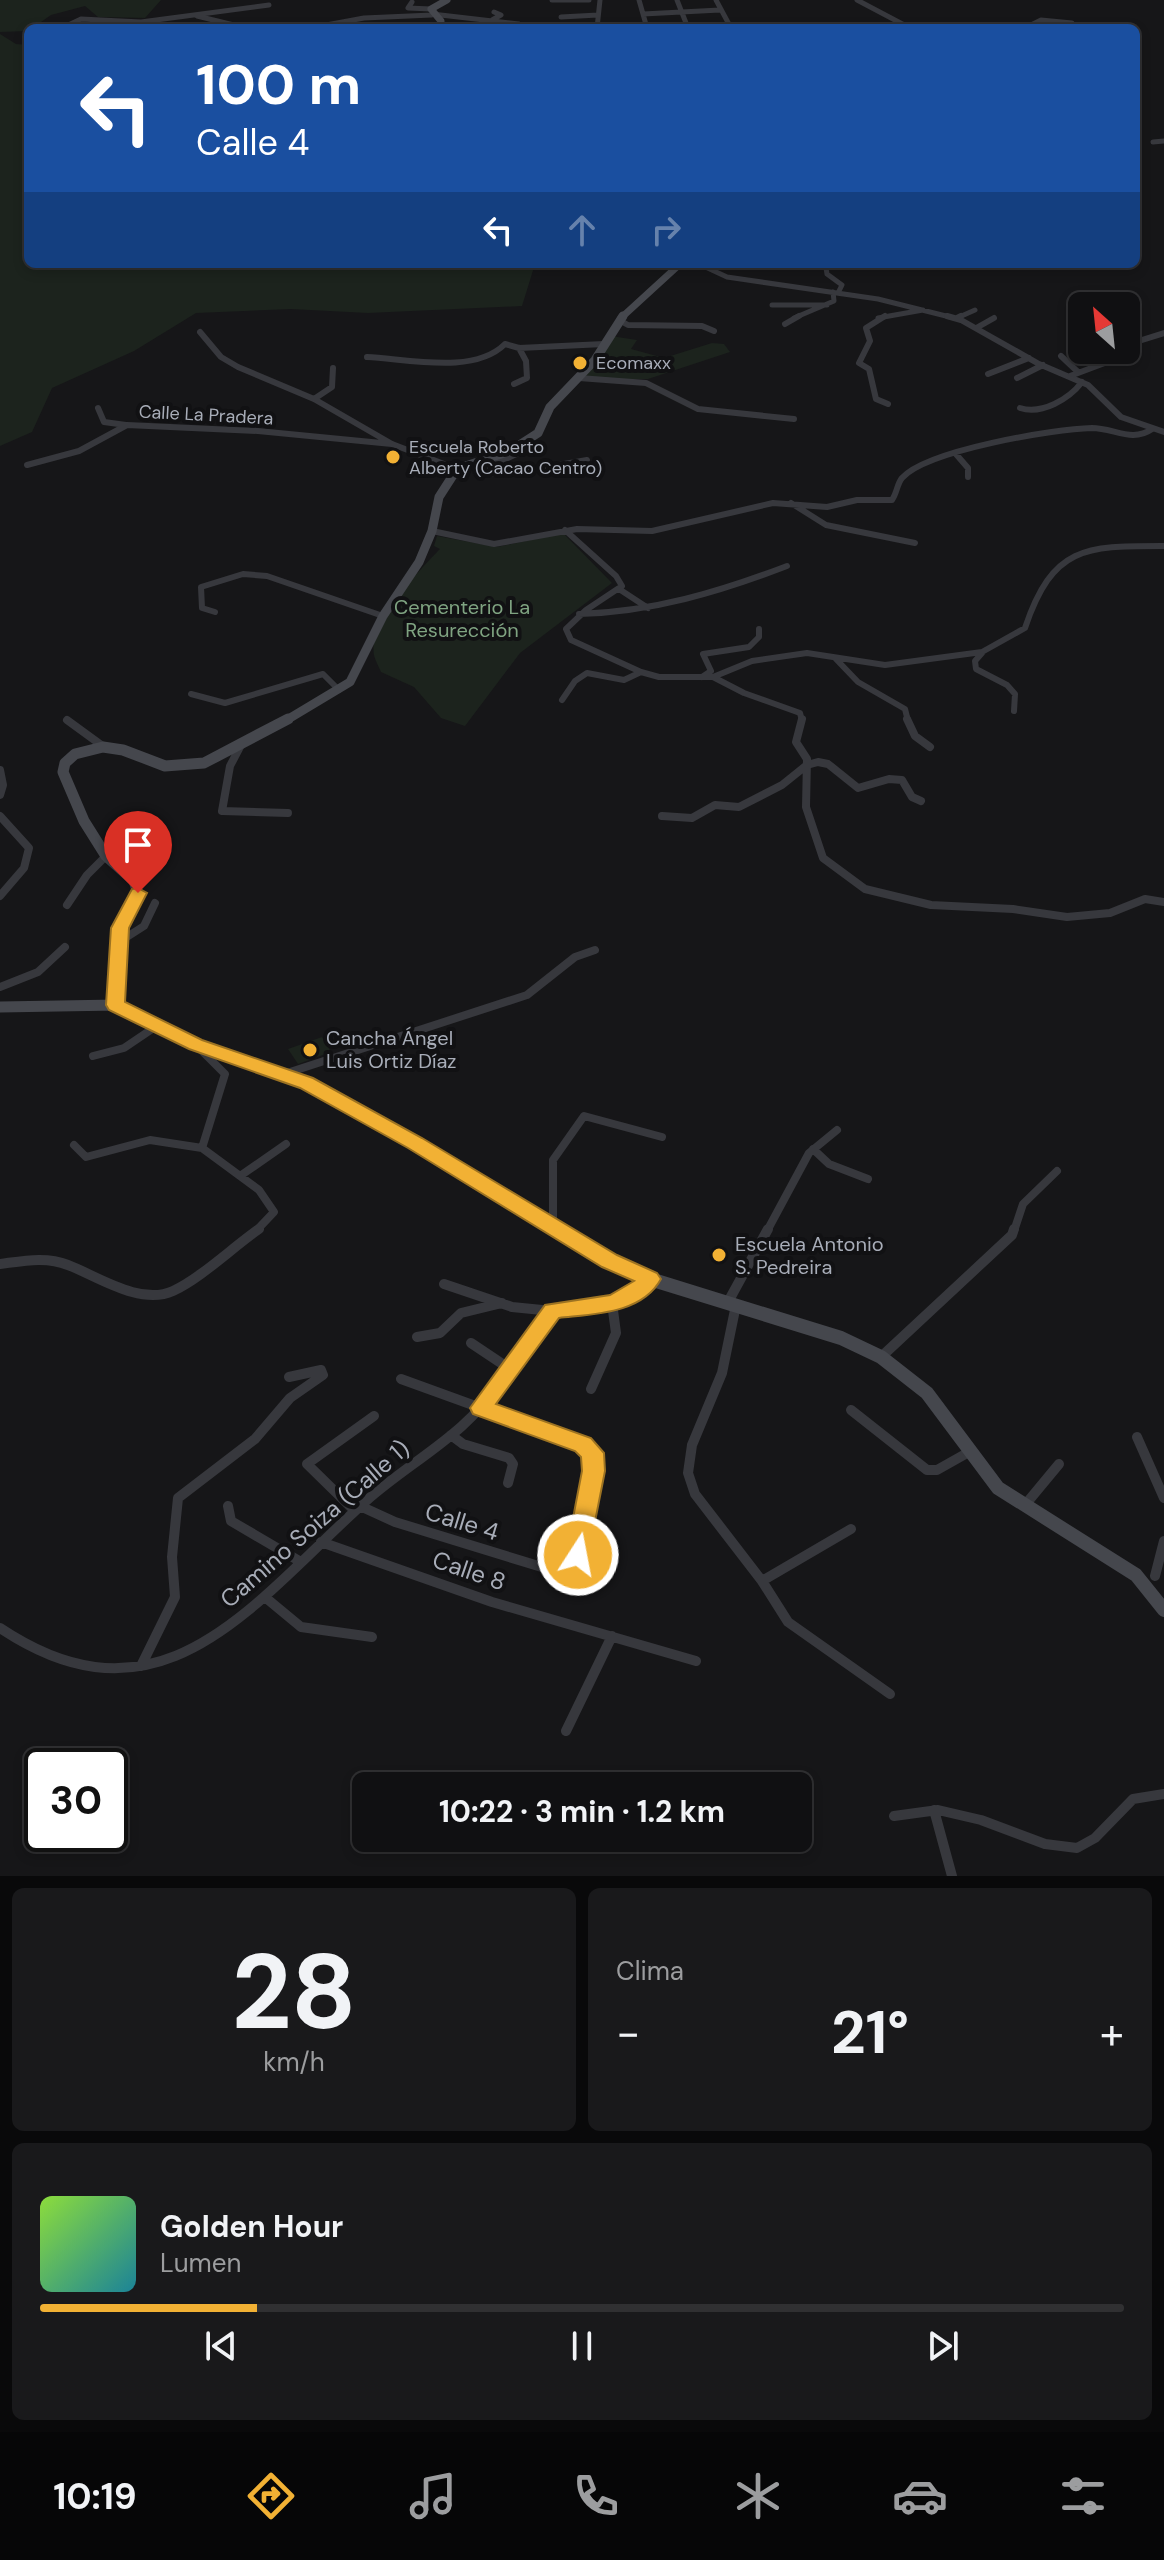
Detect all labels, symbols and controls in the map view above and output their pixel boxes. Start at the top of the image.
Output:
text: 100 m [196,48,361,121]
icon: left [64,56,168,160]
text: Calle 4 [196,119,309,166]
icon: left [476,208,520,252]
icon: ahead [560,208,604,252]
icon: right [644,208,688,252]
north arrow [1068,292,1140,364]
map controls [1068,292,1140,364]
place label: Ecomaxx [596,351,671,375]
marker: Ecomaxx [571,354,589,372]
street label: Calle La Pradera [138,399,274,431]
place label: Escuela Roberto Alberty (Cacao Centro) [409,435,602,480]
marker: Escuela Roberto Alberty (Cacao Centro) [384,448,402,466]
park label: Cementerio La Resurección [394,594,530,643]
pin [104,811,172,893]
icon: arrive [116,823,160,867]
place label: Cancha Ángel Luis Ortiz Díaz [326,1025,456,1074]
marker: Cancha Ángel Luis Ortiz Díaz [301,1041,319,1059]
place label: Escuela Antonio S. Pedreira [735,1231,884,1280]
marker: Escuela Antonio S. Pedreira [710,1246,728,1264]
street label: Camino Soiza (Calle 1) [214,1433,416,1614]
street label: Calle 4 [421,1496,503,1547]
position arrow [536,1513,620,1597]
street label: Calle 8 [428,1544,510,1597]
speed limit sign: 30 [24,1748,128,1852]
text: 10:22 · 3 min · 1.2 km [439,1792,725,1831]
text: 28 [231,1925,357,2060]
text: Clima [616,1954,684,1988]
text: 21° [831,1993,909,2072]
text: − [616,2004,640,2062]
text: + [1100,2004,1124,2062]
text: km/h [263,2045,325,2079]
text: Golden Hour [160,2207,343,2246]
text: Lumen [160,2246,241,2280]
icon: previous [199,2324,243,2368]
icon: pause [560,2324,604,2368]
icon: next [921,2324,965,2368]
icon: directions [243,2468,299,2524]
icon: music [405,2468,461,2524]
icon: phone [568,2468,624,2524]
icon: climate [730,2468,786,2524]
icon: car [892,2468,948,2524]
icon: filters [1055,2468,1111,2524]
text: 10:19 [53,2473,137,2520]

